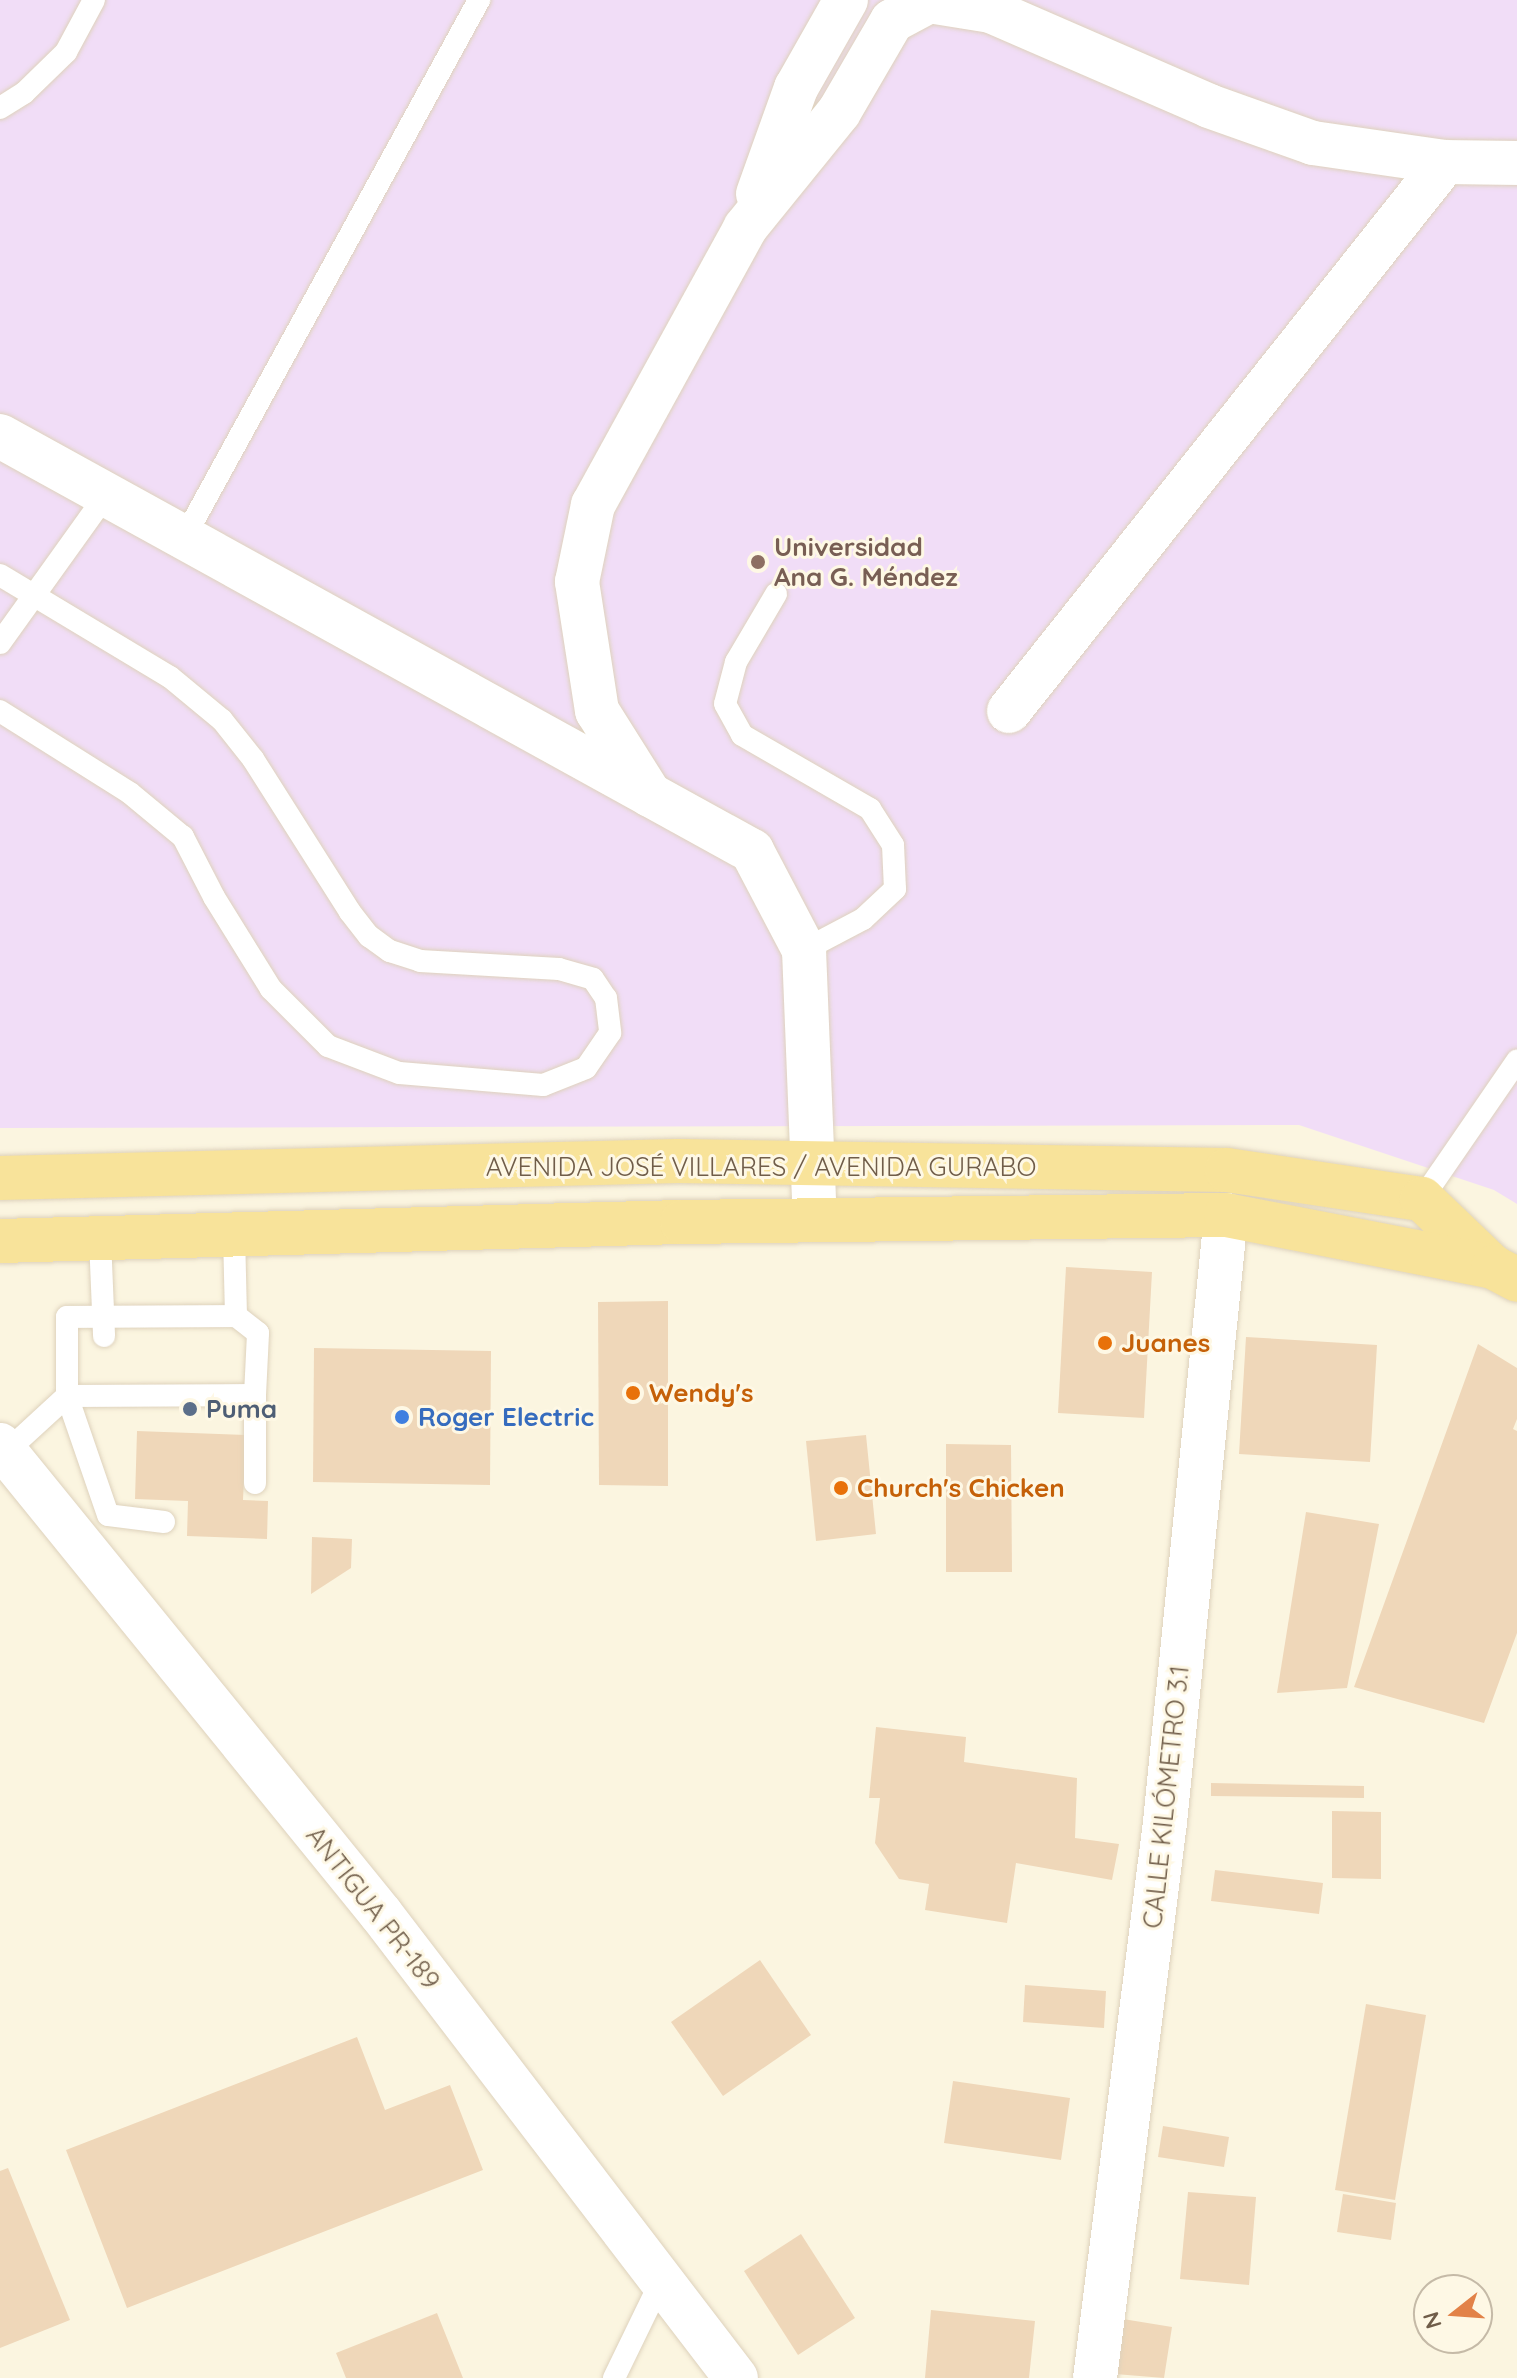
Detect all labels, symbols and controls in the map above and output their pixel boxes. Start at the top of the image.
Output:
place label: Universidad Ana G. Méndez [774,531,958,592]
marker: Universidad Ana G. Méndez [749,553,767,571]
street label: AVENIDA JOSÉ VILLARES / AVENIDA GURABO [486,1151,1036,1183]
place label: Juanes [1121,1327,1210,1359]
marker: Juanes [1096,1334,1114,1352]
place label: Wendy's [649,1377,754,1409]
marker: Wendy's [624,1384,642,1402]
place label: Puma [206,1393,277,1425]
marker: Puma [181,1400,199,1418]
place label: Roger Electric [418,1401,594,1433]
marker: Roger Electric [393,1408,411,1426]
place label: Church's Chicken [857,1472,1065,1504]
marker: Church's Chicken [832,1479,850,1497]
street label: CALLE KILÓMETRO 3.1 [1137,1664,1195,1930]
street label: ANTIGUA PR-189 [300,1820,446,1996]
north arrow [1413,2274,1493,2354]
text: N [1416,2309,1448,2332]

